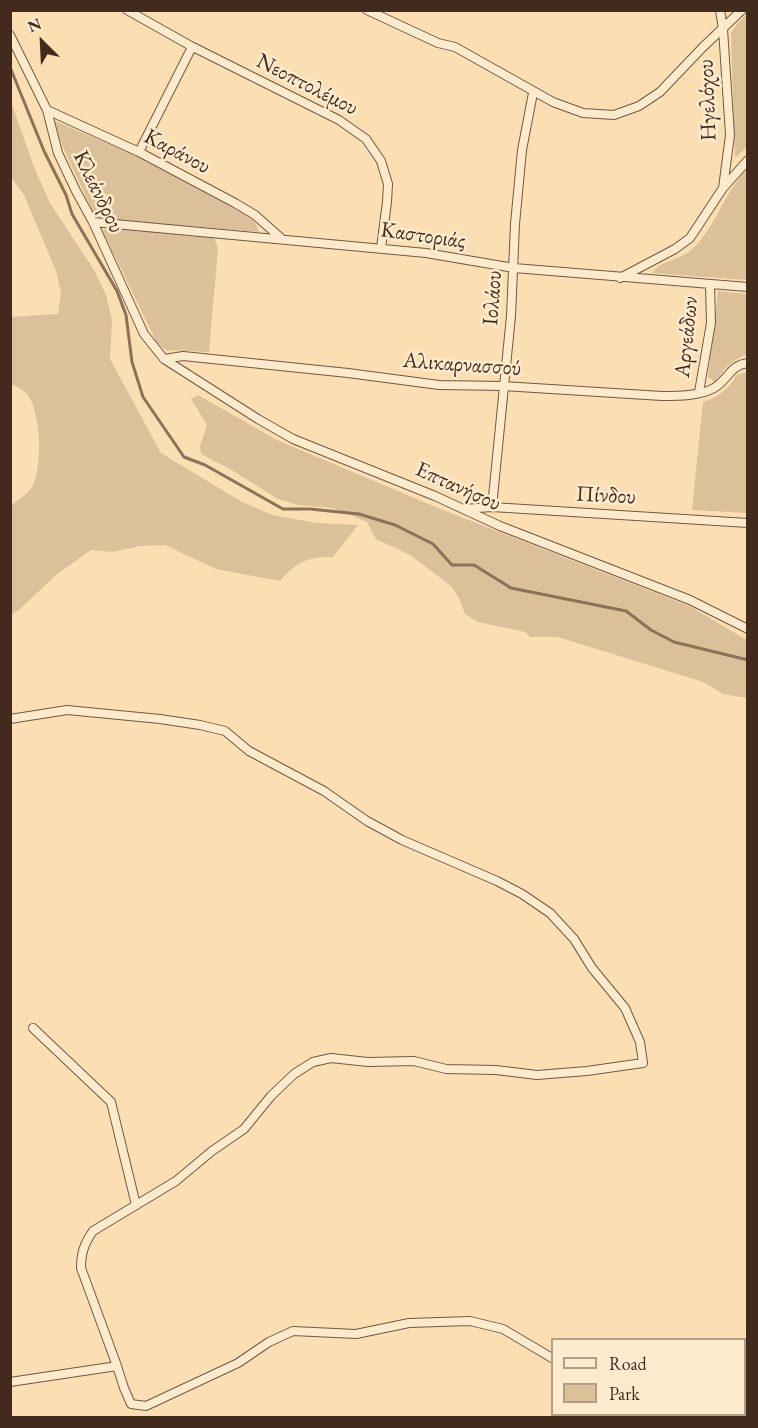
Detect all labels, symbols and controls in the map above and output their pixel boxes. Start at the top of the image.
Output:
north arrow [12,12,72,72]
text: N [24,13,45,37]
street label: Νεοπτολέμου [252,48,362,122]
street label: Ηγελόχου [693,59,723,141]
street label: Καράνου [139,124,215,180]
street label: Κλεάνδρου [67,146,129,238]
street label: Καστοριάς [379,217,467,255]
street label: Ιολάου [478,270,508,326]
street label: Αργεάδων [670,295,704,379]
street label: Αλικαρνασσού [402,348,522,382]
street label: Επτανήσου [411,456,505,518]
street label: Πίνδου [575,481,637,511]
legend [551,1338,746,1416]
text: Road [609,1352,647,1375]
text: Park [609,1382,640,1405]

